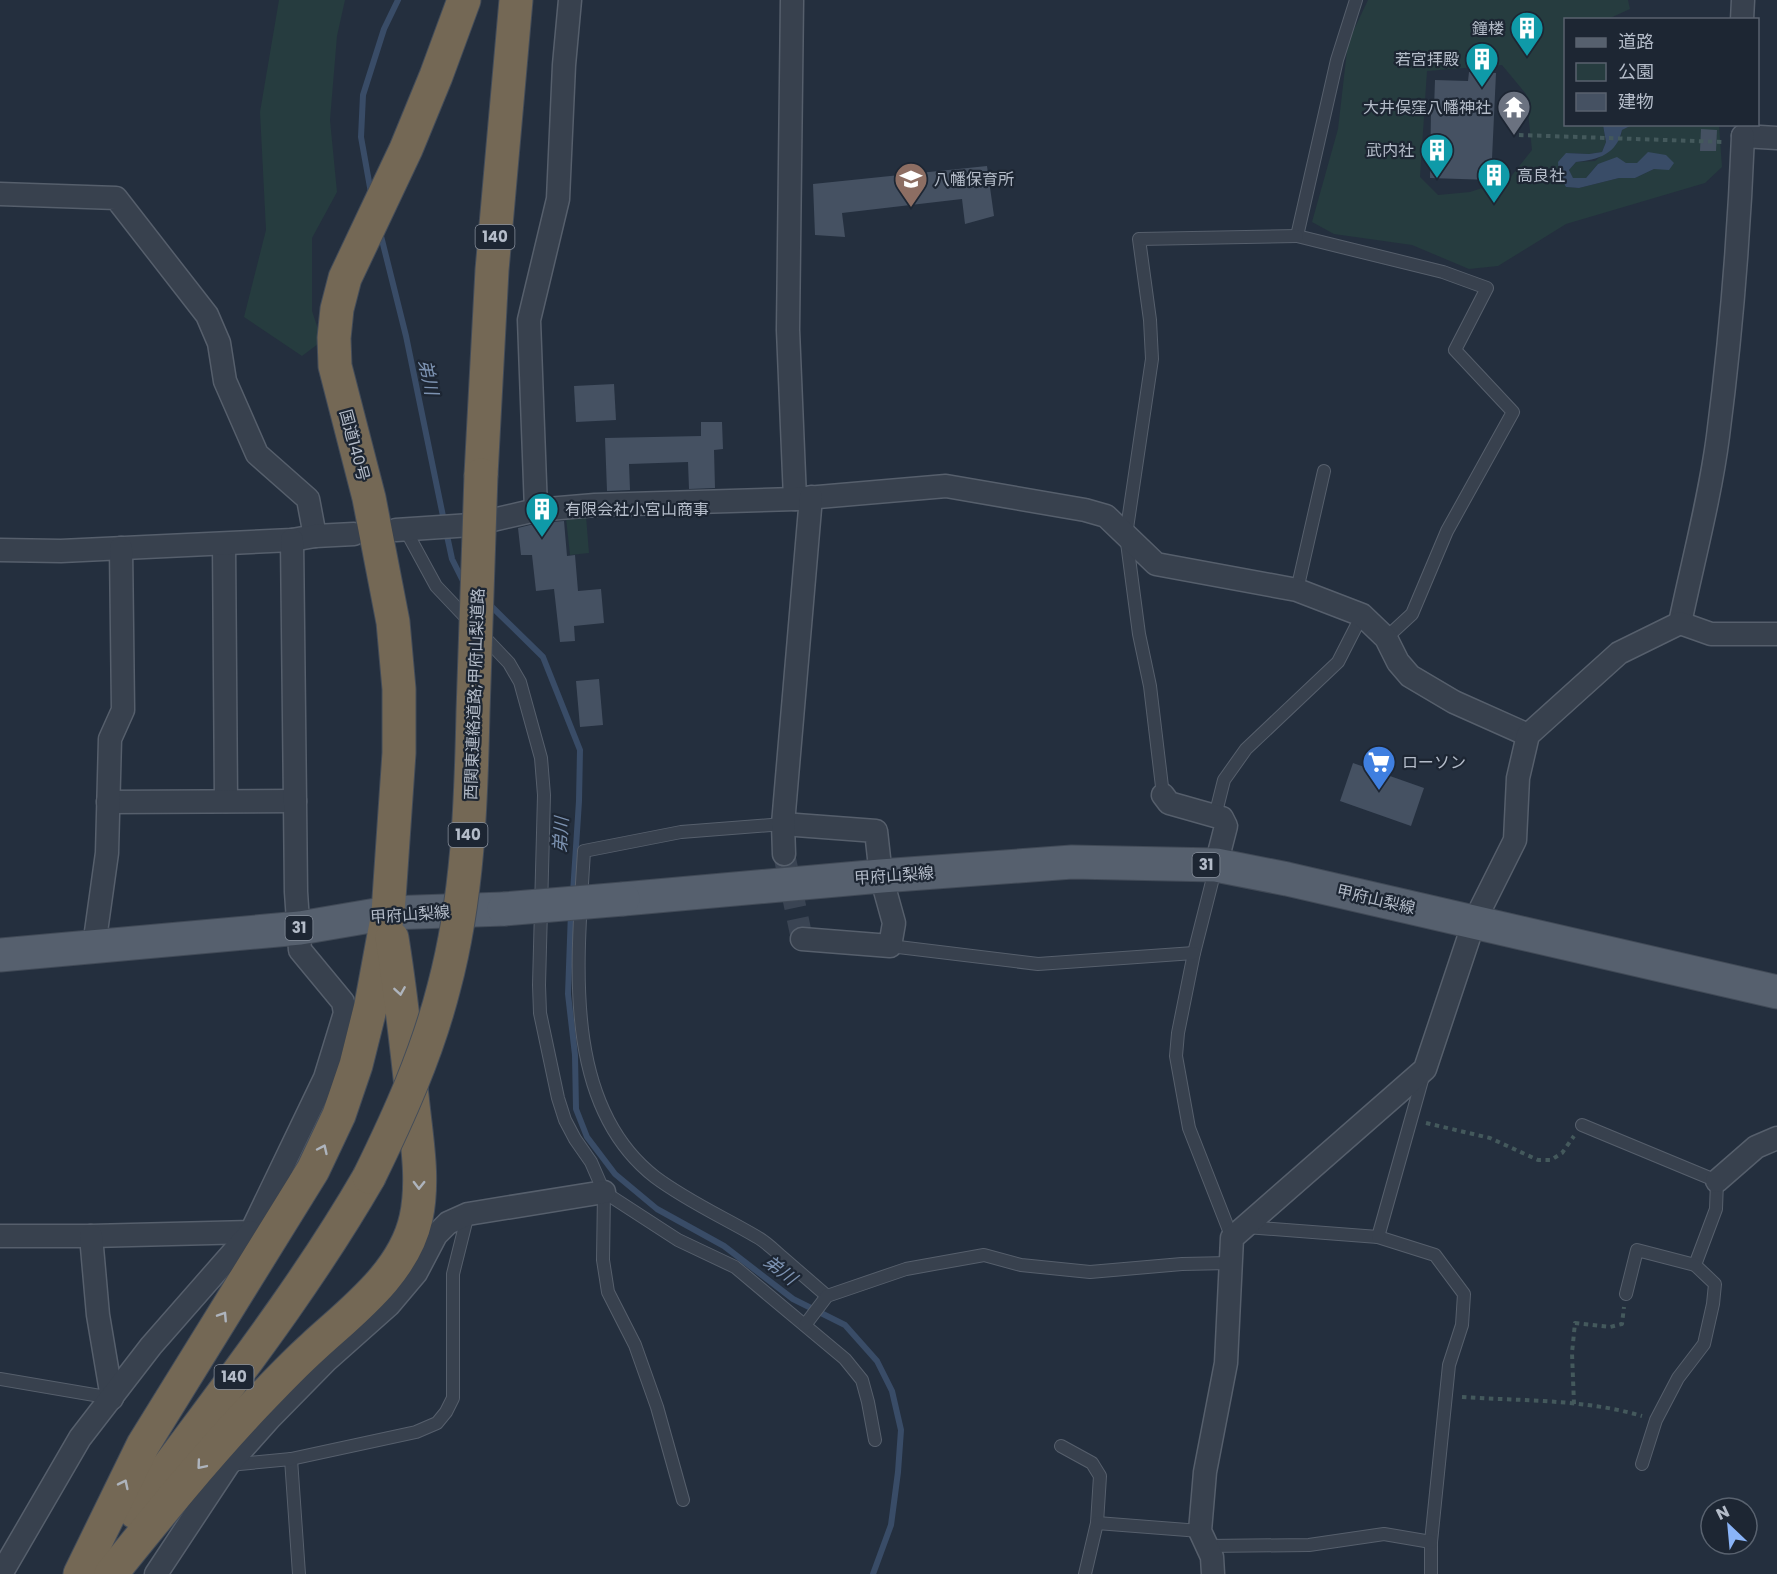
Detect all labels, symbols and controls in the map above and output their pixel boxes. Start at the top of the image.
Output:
building icon: 鐘楼 [1509,10,1545,57]
place label: 鐘楼 [1472,17,1504,40]
legend [1564,18,1759,126]
text: 道路 [1618,29,1654,54]
building icon: 若宮拝殿 [1464,41,1500,88]
place label: 若宮拝殿 [1395,48,1459,71]
text: 公園 [1618,59,1654,84]
temple icon: 大井俣窪八幡神社 [1496,89,1532,136]
text: 建物 [1618,89,1654,114]
place label: 大井俣窪八幡神社 [1363,96,1491,119]
building icon: 武内社 [1419,132,1455,179]
place label: 武内社 [1366,139,1414,162]
building icon: 高良社 [1476,157,1512,204]
school or university icon: 八幡保育所 [893,161,929,208]
place label: 高良社 [1517,164,1565,187]
place label: 八幡保育所 [934,168,1014,191]
road number: 140 [476,225,514,249]
water label: 弟川 [413,357,445,399]
street label: 国道140号 [334,407,375,483]
building icon: 有限会社小宮山商事 [524,491,560,538]
place label: 有限会社小宮山商事 [565,498,709,521]
street label: 西関東連絡道路;甲府山梨道路 [459,588,490,800]
supermarket icon: ローソン [1361,744,1397,791]
place label: ローソン [1402,751,1466,774]
water label: 弟川 [547,814,574,854]
road number: 140 [448,823,488,847]
road number: 31 [1192,853,1220,877]
street label: 甲府山梨線 [853,861,935,890]
street label: 甲府山梨線 [1334,879,1417,920]
street label: 甲府山梨線 [369,900,451,929]
road number: 31 [286,916,312,940]
one-way arrow [394,987,406,996]
one-way arrow [316,1144,328,1155]
one-way arrow [412,1181,425,1190]
water label: 弟川 [758,1249,804,1292]
one-way arrow [216,1312,227,1323]
road number: 140 [214,1365,254,1389]
one-way arrow [198,1458,209,1469]
one-way arrow [117,1479,129,1490]
north arrow [1699,1496,1759,1556]
text: N [1712,1500,1733,1526]

